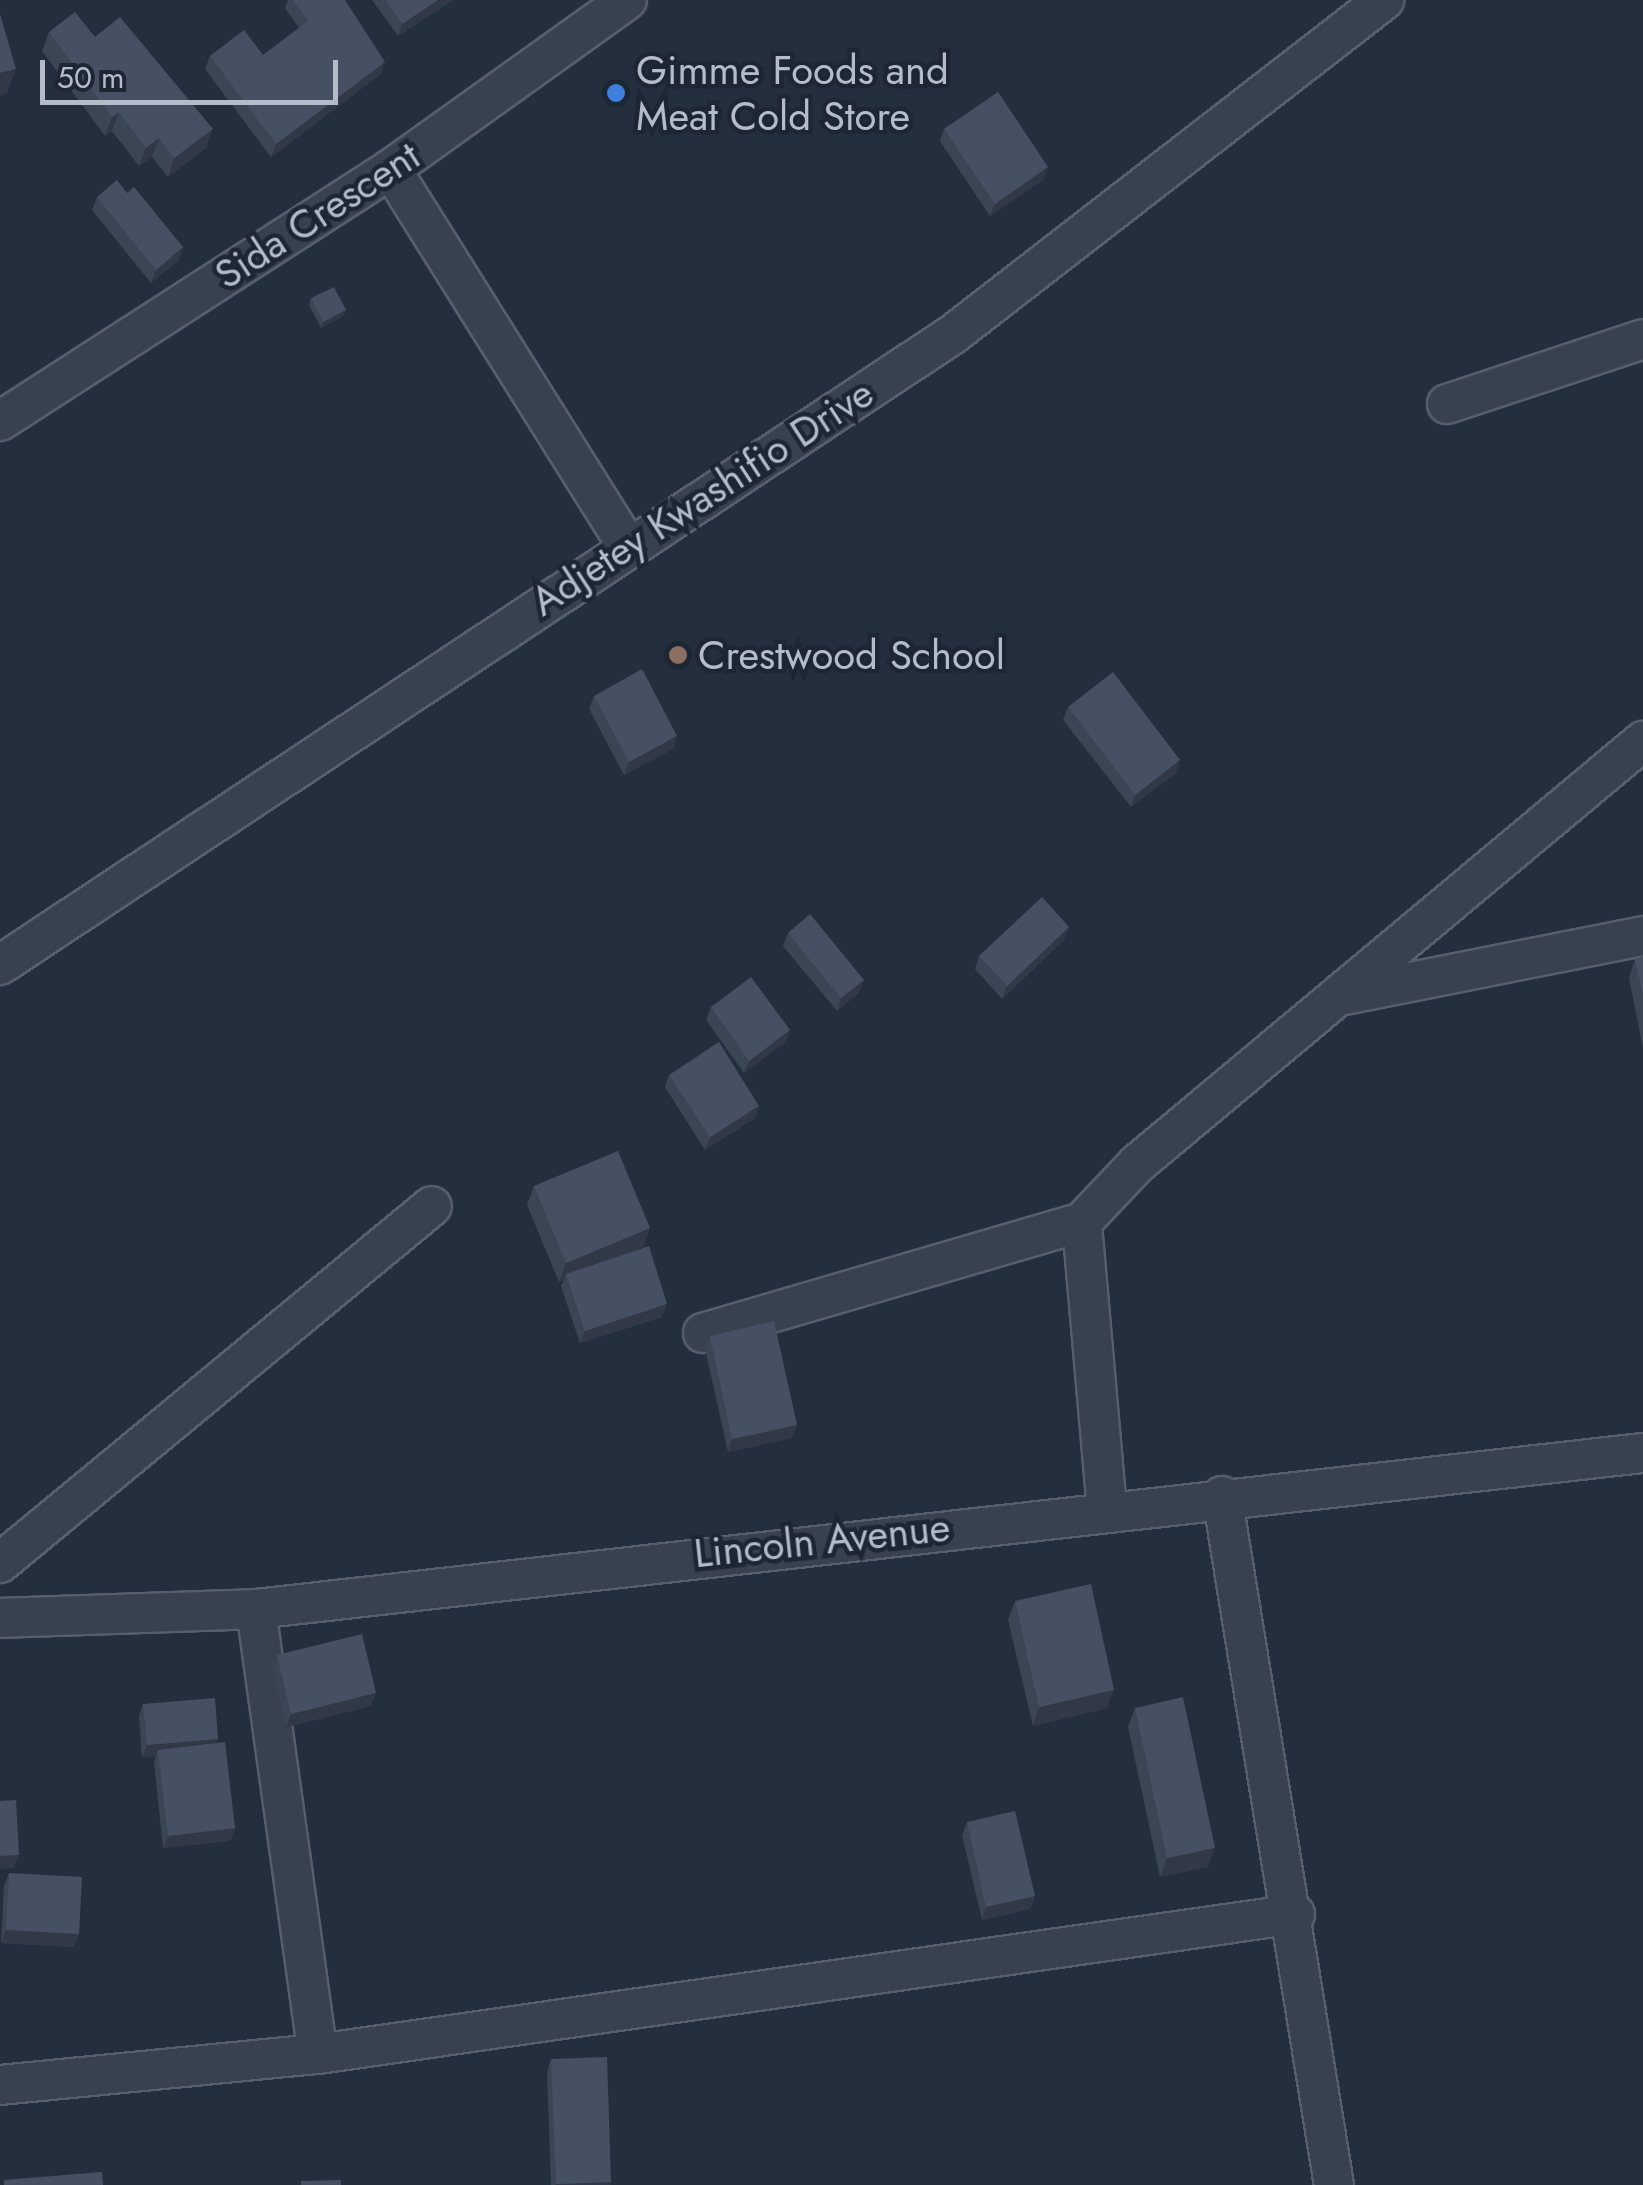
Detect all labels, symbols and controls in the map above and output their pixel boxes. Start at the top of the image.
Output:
scale bar [45,40,342,102]
place label: Gimme Foods and Meat Cold Store [636,46,949,140]
text: 50 m [57,56,124,99]
marker: Gimme Foods and Meat Cold Store [605,82,627,104]
street label: Sida Crescent [206,131,428,299]
street label: Adjetey Kwashifio Drive [522,368,882,626]
place label: Crestwood School [698,631,1005,679]
marker: Crestwood School [667,644,689,666]
street label: Lincoln Avenue [692,1503,952,1577]

